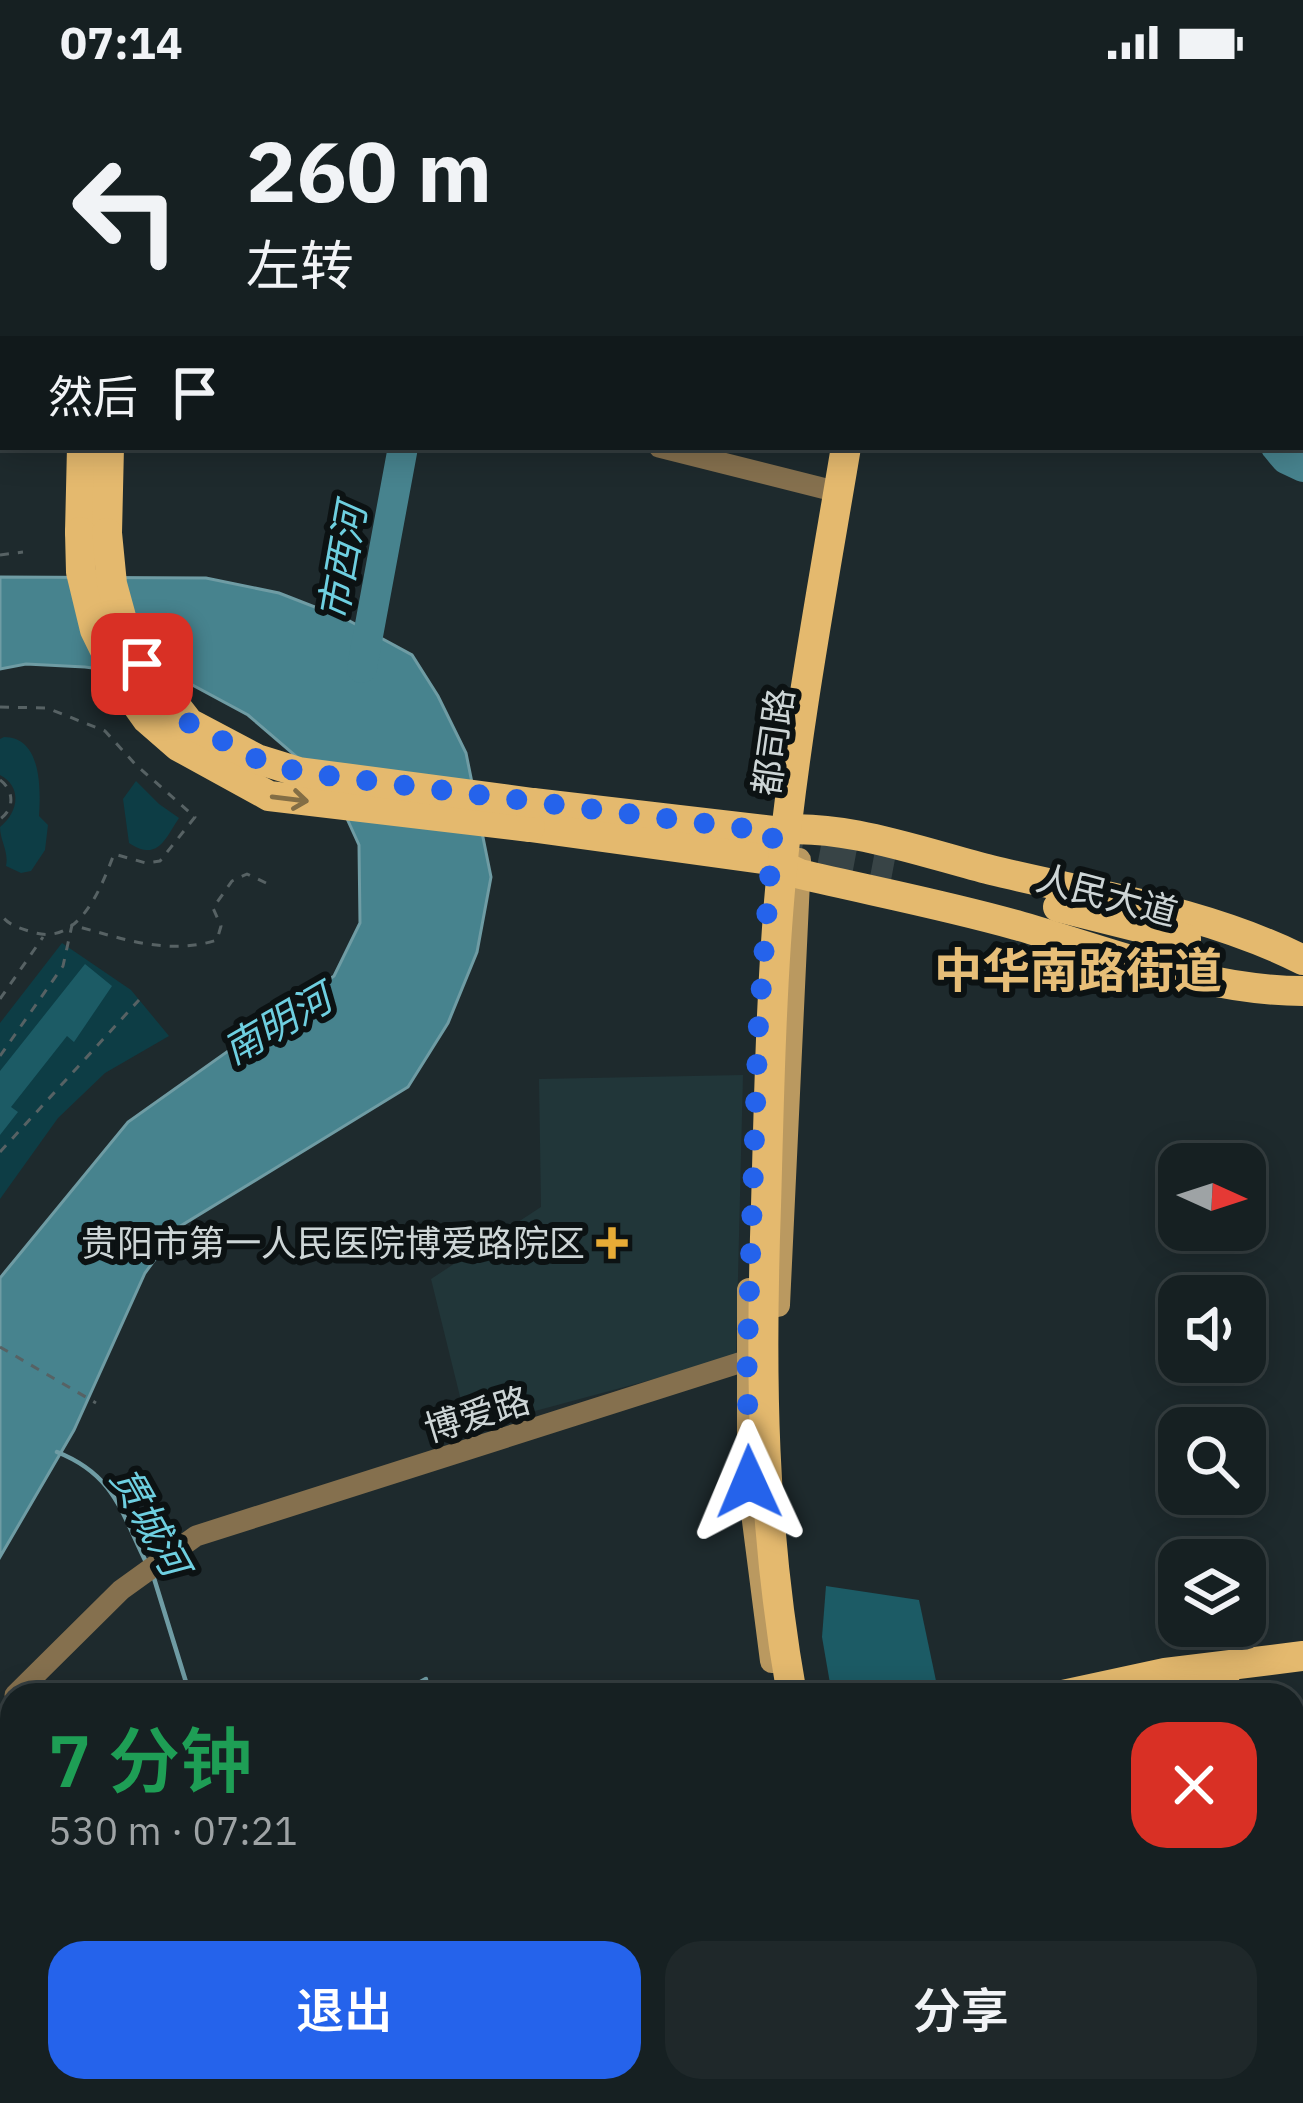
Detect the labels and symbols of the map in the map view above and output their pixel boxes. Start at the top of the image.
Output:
water label: 市西河 [306,493,378,624]
pin [91,613,193,715]
street label: 都司路 [742,685,803,799]
one-way arrow [270,788,309,810]
street label: 人民大道 [1031,853,1183,936]
district label: 中华南路街道 [934,939,1222,1001]
water label: 南明河 [213,969,346,1075]
north arrow [1158,1143,1266,1251]
place label: 贵阳市第一人民医院博爱路院区 [81,1219,585,1266]
marker: 贵阳市第一人民医院博爱路院区 [596,1227,628,1259]
street label: 博爱路 [418,1375,535,1452]
position arrow [686,1419,812,1545]
water label: 贯城河 [100,1457,204,1590]

